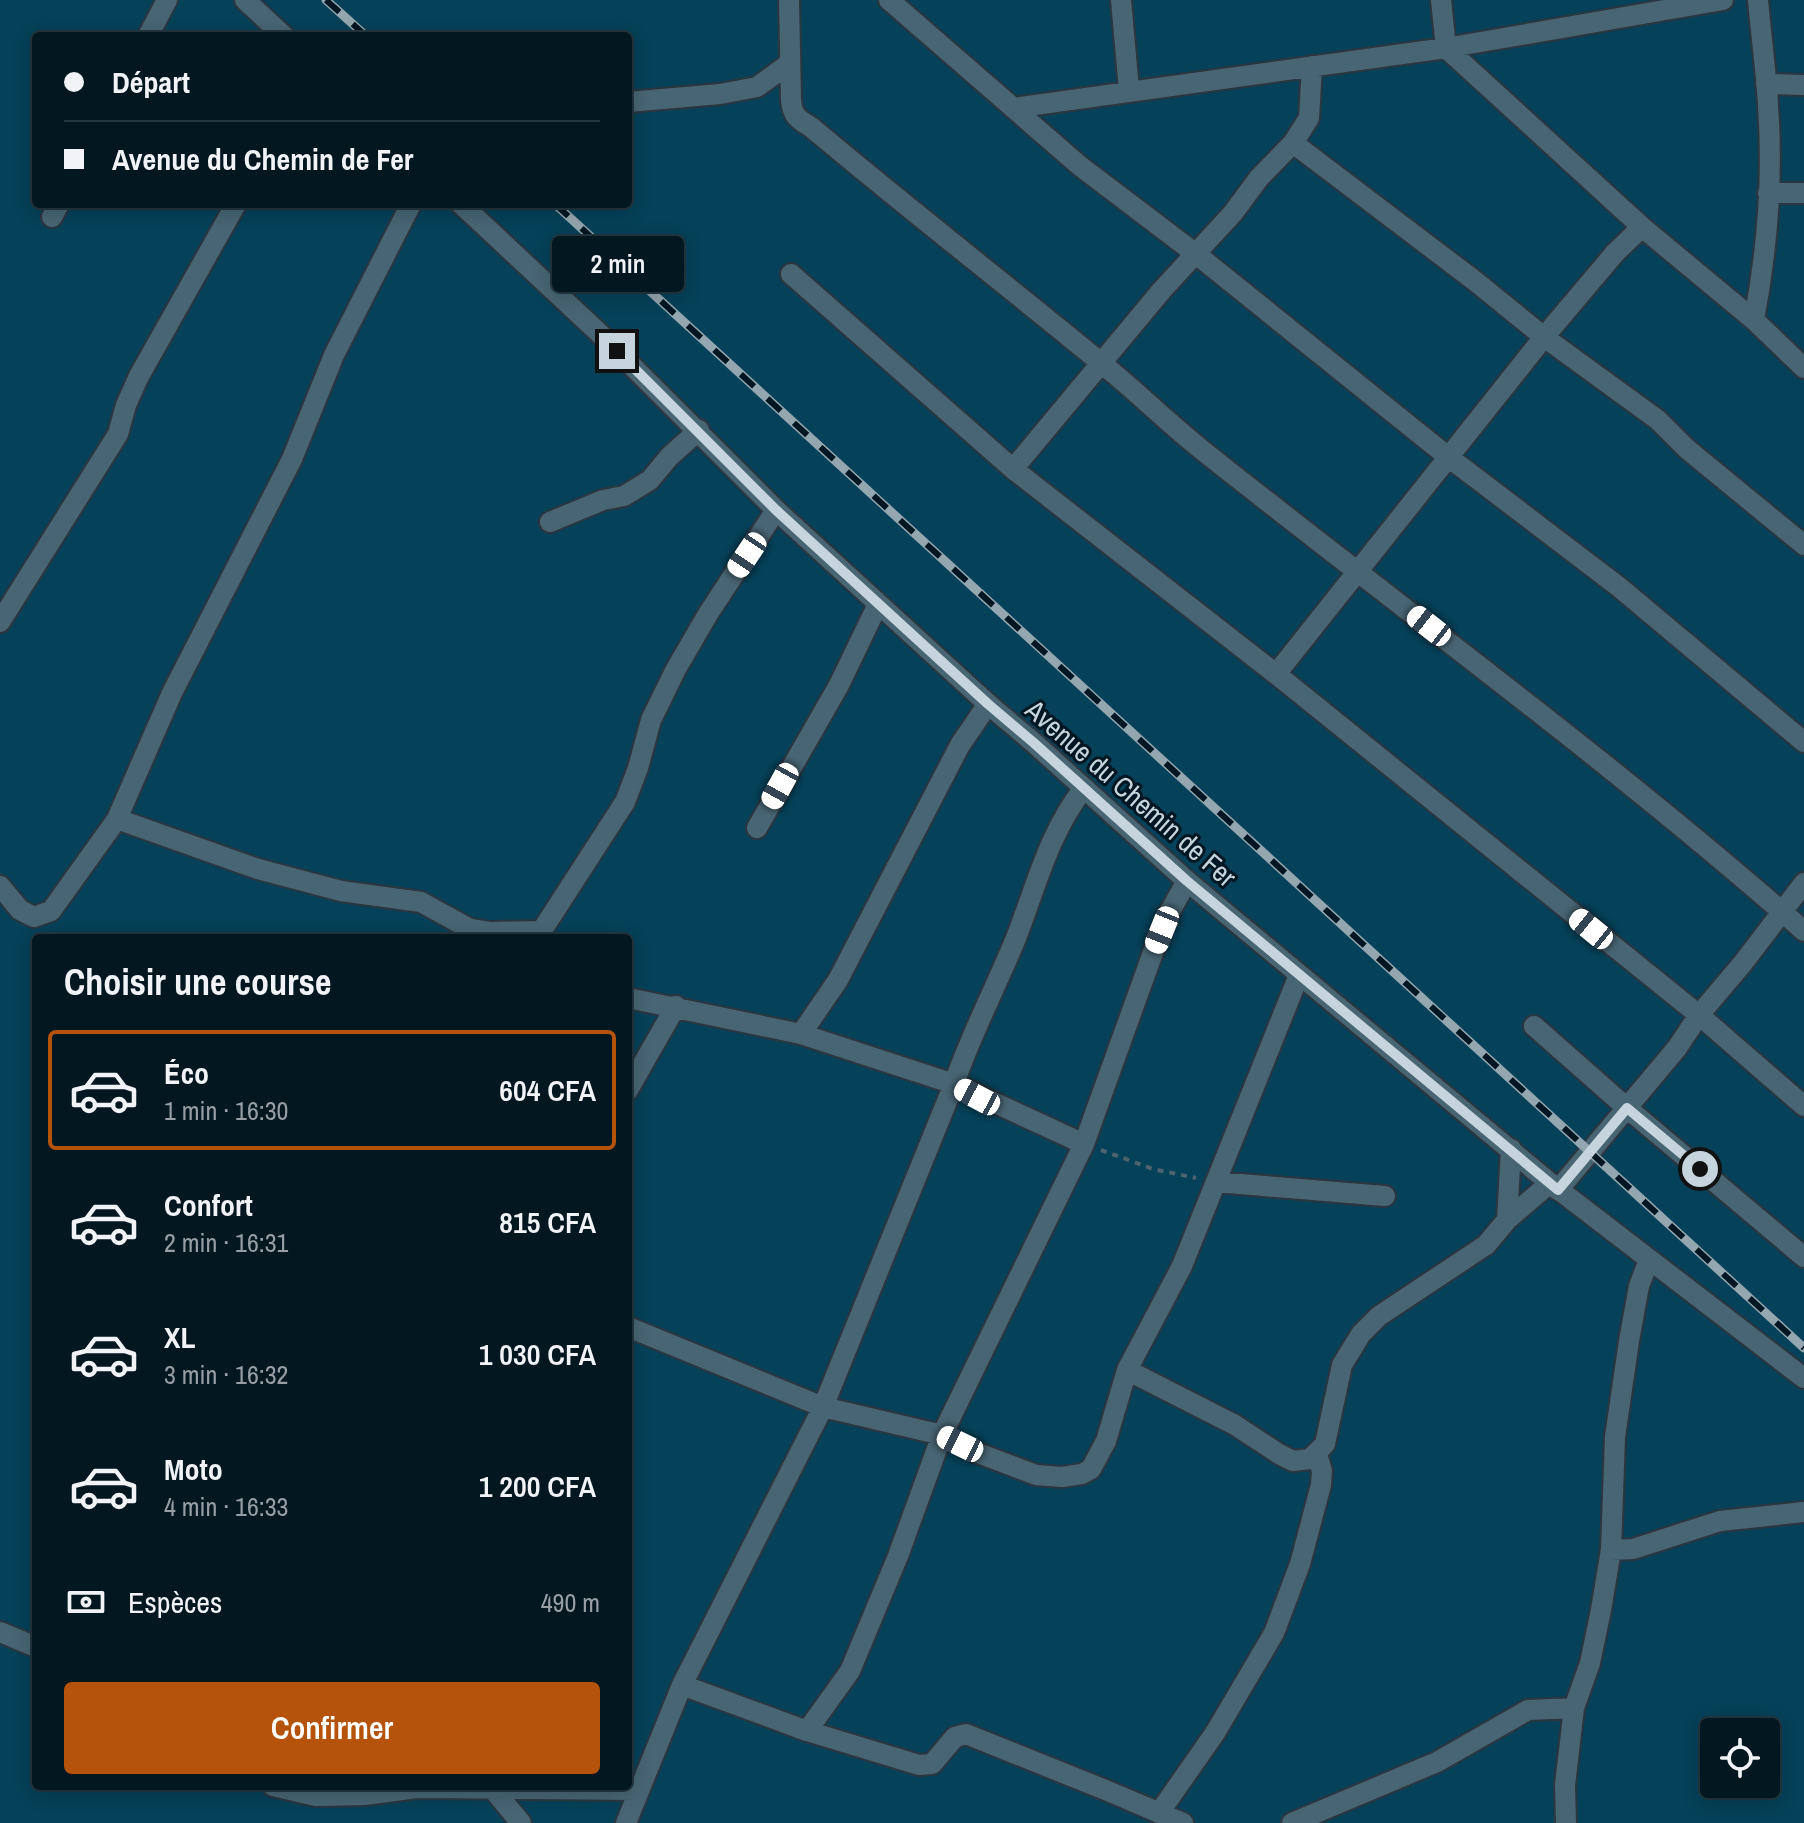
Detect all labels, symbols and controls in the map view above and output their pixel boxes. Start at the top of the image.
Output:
text: Départ [112,62,190,102]
text: Avenue du Chemin de Fer [112,139,413,179]
callout: 2 min [551,235,683,291]
text: 2 min [591,246,645,281]
route end [599,333,635,369]
car [724,528,770,582]
car [1403,602,1455,650]
street label: Avenue du Chemin de Fer [1017,690,1245,895]
car [758,759,802,813]
car [1142,903,1182,957]
car [1565,905,1617,953]
text: Choisir une course [64,958,331,1006]
text: Éco [164,1053,209,1093]
icon: car [68,1054,140,1126]
text: 604 CFA [499,1070,596,1110]
car [950,1075,1004,1119]
text: 1 min · 16:30 [164,1093,288,1128]
route start [1682,1151,1718,1187]
text: Confort [164,1185,253,1225]
icon: car [68,1186,140,1258]
text: 815 CFA [499,1202,596,1242]
text: 2 min · 16:31 [164,1225,288,1260]
text: XL [164,1317,195,1357]
icon: car [68,1318,140,1390]
text: 1 030 CFA [479,1334,596,1374]
text: 3 min · 16:32 [164,1357,288,1392]
car [933,1423,987,1465]
text: Moto [164,1449,223,1489]
icon: car [68,1450,140,1522]
text: 1 200 CFA [479,1466,596,1506]
text: 4 min · 16:33 [164,1489,288,1524]
icon: cash [64,1580,108,1624]
text: Espèces [128,1582,222,1622]
text: 490 m [541,1585,600,1620]
button: Confirmer [64,1682,600,1774]
map controls [1700,1718,1780,1798]
button: locate [1700,1718,1780,1798]

